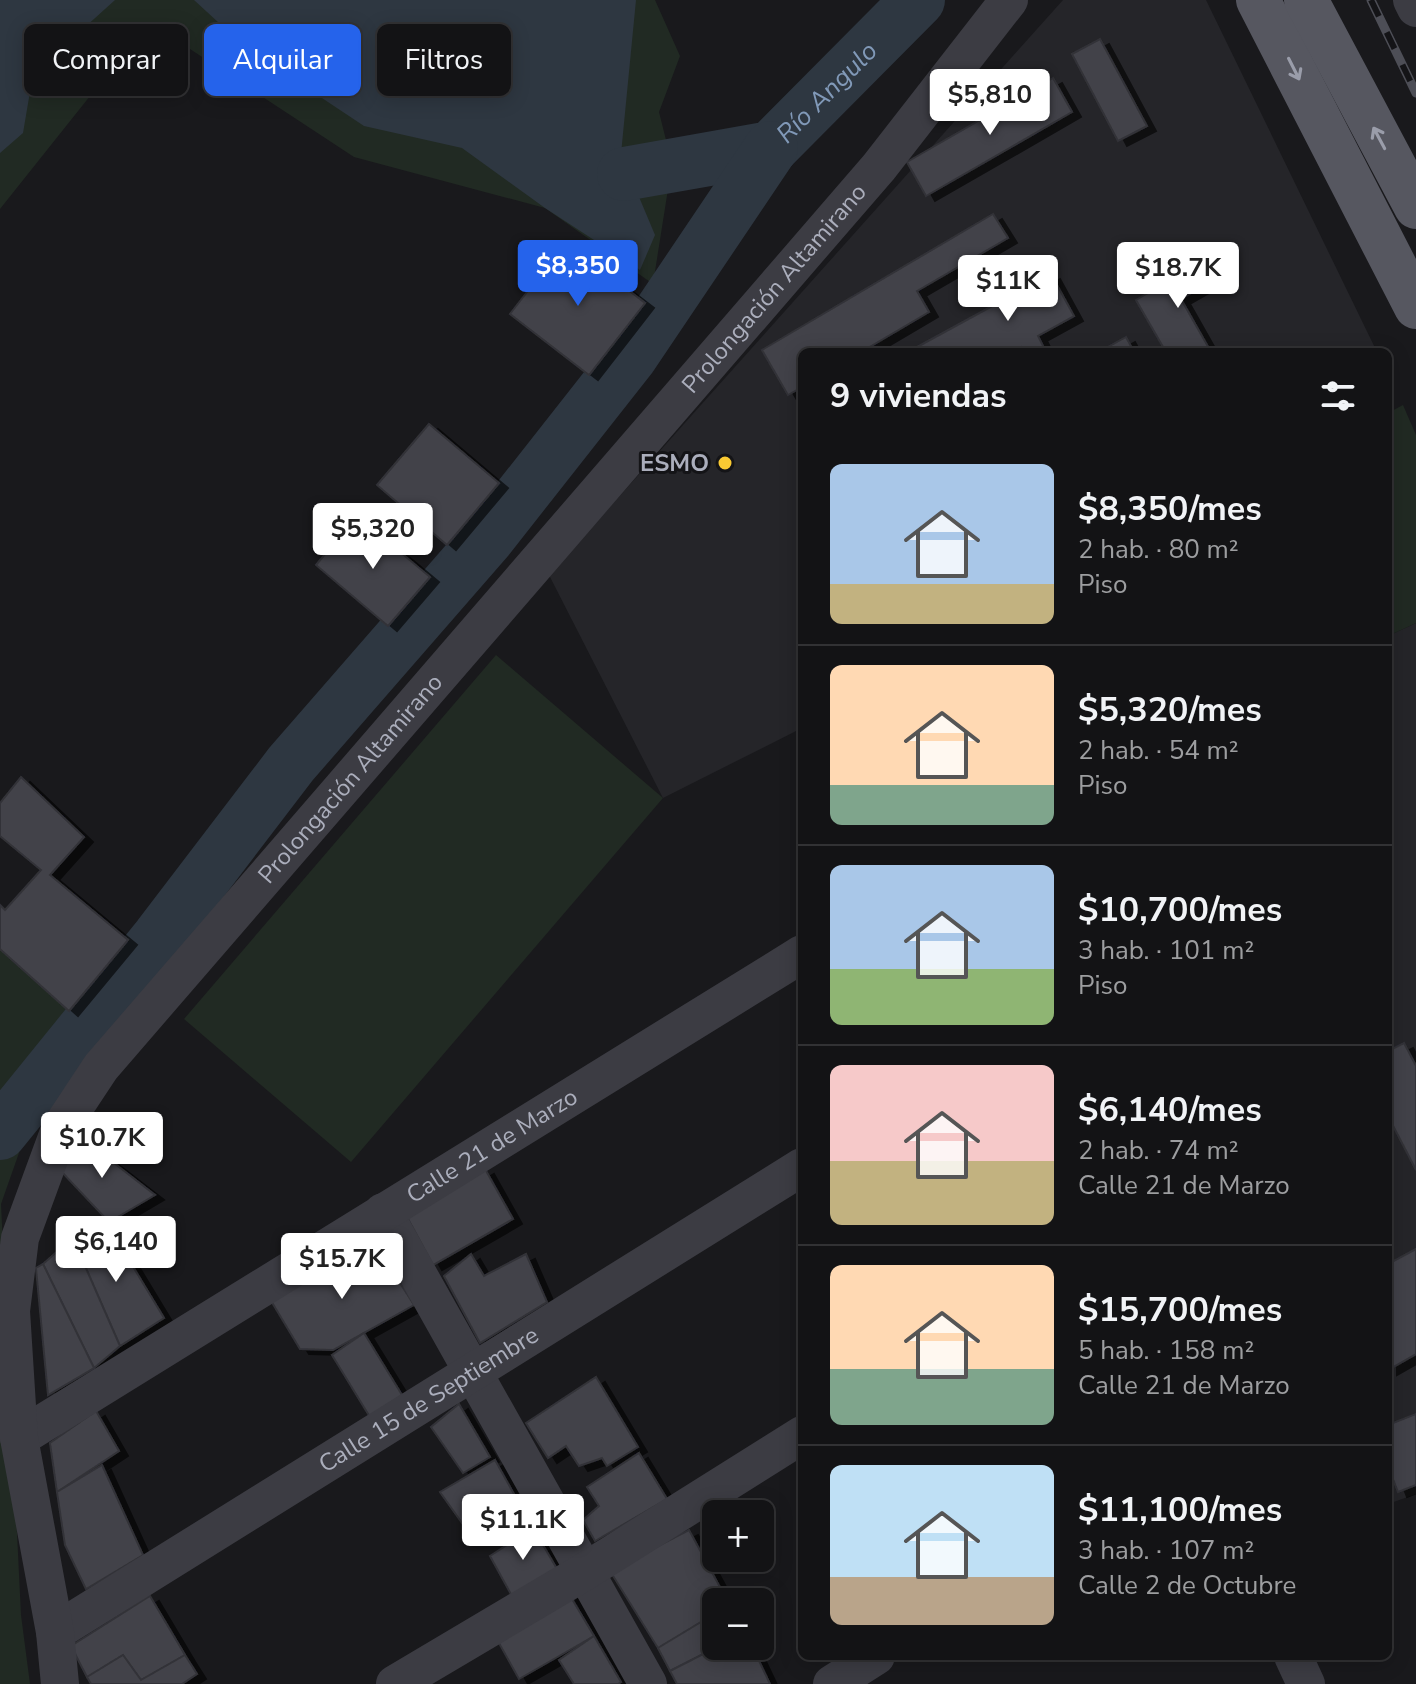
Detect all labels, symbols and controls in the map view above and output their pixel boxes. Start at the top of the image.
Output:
chip: Comprar [24,24,188,96]
chip: Alquilar [204,24,361,96]
chip: Filtros [377,24,511,96]
water label: Río Angulo [769,34,885,151]
one-way arrow [1286,57,1302,81]
pin: $5,810 [925,69,1055,137]
text: $5,810 [948,77,1032,112]
one-way arrow [1371,127,1387,150]
street label: Prolongación Altamirano [675,177,874,400]
pin: $8,350 [513,240,643,308]
pin: $18.7K [1113,242,1243,310]
text: $8,350 [536,248,620,283]
text: $18.7K [1135,250,1221,285]
pin: $11K [961,255,1055,323]
text: $11K [976,263,1040,298]
text: 9 viviendas [830,373,1007,419]
icon: filters [1316,374,1360,418]
place label: ESMO [640,447,709,479]
marker: ESMO [716,454,734,472]
text: $8,350/mes [1078,486,1262,532]
icon: home [894,496,990,592]
pin: $5,320 [308,503,438,571]
text: $5,320 [331,511,415,546]
text: 2 hab. · 80 m² [1078,532,1239,567]
text: Piso [1078,567,1127,602]
street label: Prolongación Altamirano [251,667,450,890]
text: $5,320/mes [1078,687,1262,733]
icon: home [894,697,990,793]
text: 2 hab. · 54 m² [1078,733,1239,768]
text: Piso [1078,768,1127,803]
text: $10,700/mes [1078,887,1282,933]
icon: home [894,897,990,993]
text: 3 hab. · 101 m² [1078,933,1254,968]
text: Piso [1078,968,1127,1003]
street label: Calle 21 de Marzo [400,1081,584,1211]
text: $6,140/mes [1078,1087,1262,1133]
icon: home [894,1097,990,1193]
pin: $10.7K [37,1112,167,1180]
text: $10.7K [59,1120,145,1155]
text: 2 hab. · 74 m² [1078,1133,1239,1168]
text: Calle 21 de Marzo [1078,1168,1290,1203]
pin: $6,140 [51,1216,181,1284]
text: $6,140 [74,1224,158,1259]
pin: $15.7K [277,1233,407,1301]
text: $15.7K [299,1241,385,1276]
text: $15,700/mes [1078,1287,1282,1333]
icon: home [894,1297,990,1393]
street label: Calle 15 de Septiembre [312,1319,545,1480]
text: 5 hab. · 158 m² [1078,1333,1254,1368]
text: Calle 21 de Marzo [1078,1368,1290,1403]
text: $11,100/mes [1078,1487,1282,1533]
pin: $11.1K [458,1494,588,1562]
icon: home [894,1497,990,1593]
map controls [702,1500,774,1660]
button: + [702,1500,774,1572]
text: $11.1K [480,1502,566,1537]
text: 3 hab. · 107 m² [1078,1533,1254,1568]
text: Calle 2 de Octubre [1078,1568,1296,1603]
button: − [702,1588,774,1660]

